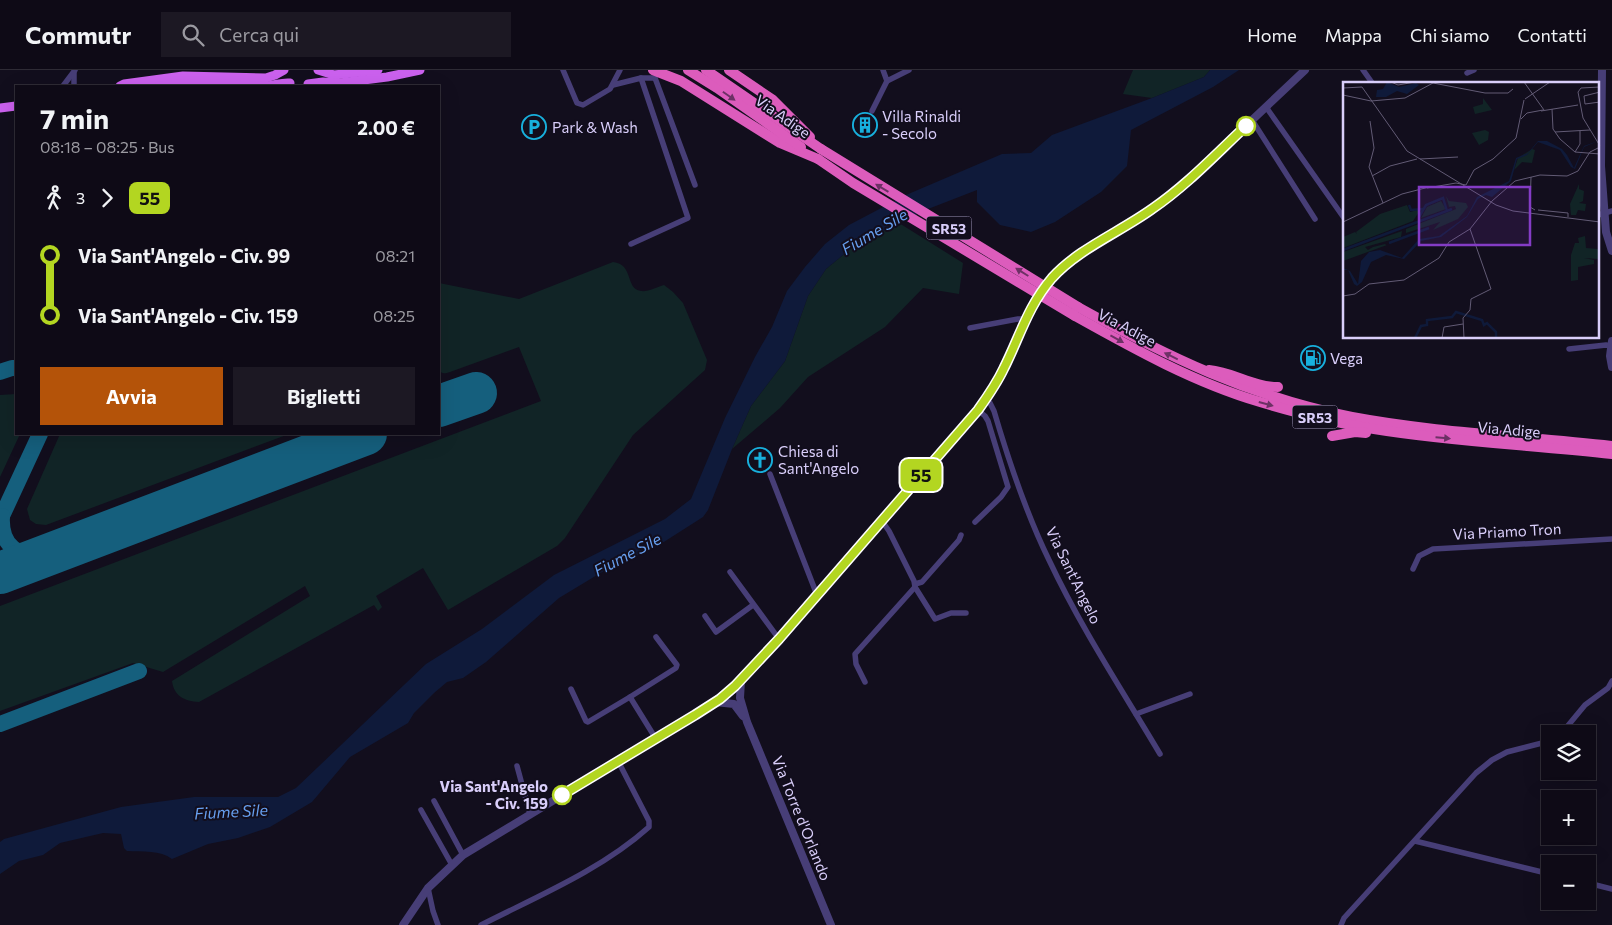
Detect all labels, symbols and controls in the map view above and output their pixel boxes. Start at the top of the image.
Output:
search box [161,12,511,57]
text: Commutr [25,20,131,49]
icon: search [179,21,207,49]
text: Cerca qui [219,23,299,46]
text: Home [1247,24,1297,46]
text: Mappa [1325,24,1382,46]
text: Chi siamo [1410,24,1489,46]
text: Contatti [1517,24,1587,46]
inset map [1343,82,1600,339]
street label: Via Adige [752,90,814,142]
one-way arrow [722,91,736,101]
text: 7 min [40,101,109,135]
place label: Villa Rinaldi - Secolo [882,107,961,142]
building icon: Villa Rinaldi - Secolo [852,112,878,138]
parking icon: Park & Wash [521,114,547,140]
text: 2.00 € [357,116,415,139]
unlabelled marker [1236,116,1256,136]
place label: Park & Wash [552,118,638,136]
text: 08:18 – 08:25 · Bus [40,137,174,156]
icon: walk [40,184,68,212]
icon: forward [93,184,121,212]
one-way arrow [876,184,889,193]
text: 55 [139,187,160,209]
text: 3 [76,188,85,207]
water label: Fiume Sile [838,204,911,258]
road number: SR53 [926,216,972,240]
text: Via Sant'Angelo - Civ. 99 [78,244,290,267]
text: 08:21 [375,246,415,265]
one-way arrow [1015,268,1028,277]
text: Via Sant'Angelo - Civ. 159 [78,304,298,327]
street label: Via Adige [1095,304,1159,350]
text: 08:25 [373,306,415,325]
one-way arrow [1111,335,1124,344]
fuel station icon: Vega [1300,345,1326,371]
place label: Vega [1330,349,1363,367]
one-way arrow [1163,352,1178,360]
button: Avvia [40,367,223,425]
button: Biglietti [233,367,415,425]
one-way arrow [1259,400,1274,408]
road number: SR53 [1292,406,1338,428]
street label: Via Adige [1477,417,1541,441]
one-way arrow [1435,434,1451,442]
place label: Chiesa di Sant'Angelo [778,442,859,477]
church icon: Chiesa di Sant'Angelo [747,447,773,473]
line badge: 55 [898,459,944,491]
text: 55 [911,464,932,486]
street label: Via Priamo Tron [1452,519,1562,543]
street label: Via Sant'Angelo [1043,523,1105,627]
water label: Fiume Sile [590,528,664,580]
map controls [1541,725,1596,910]
button: layers [1541,725,1596,780]
street label: Via Torre d'Orlando [769,753,835,883]
place label: Via Sant'Angelo - Civ. 159 [440,777,548,812]
marker: Via Sant'Angelo - Civ. 159 [552,785,572,805]
button: + [1541,790,1596,845]
water label: Fiume Sile [194,800,269,822]
button: − [1541,855,1596,910]

